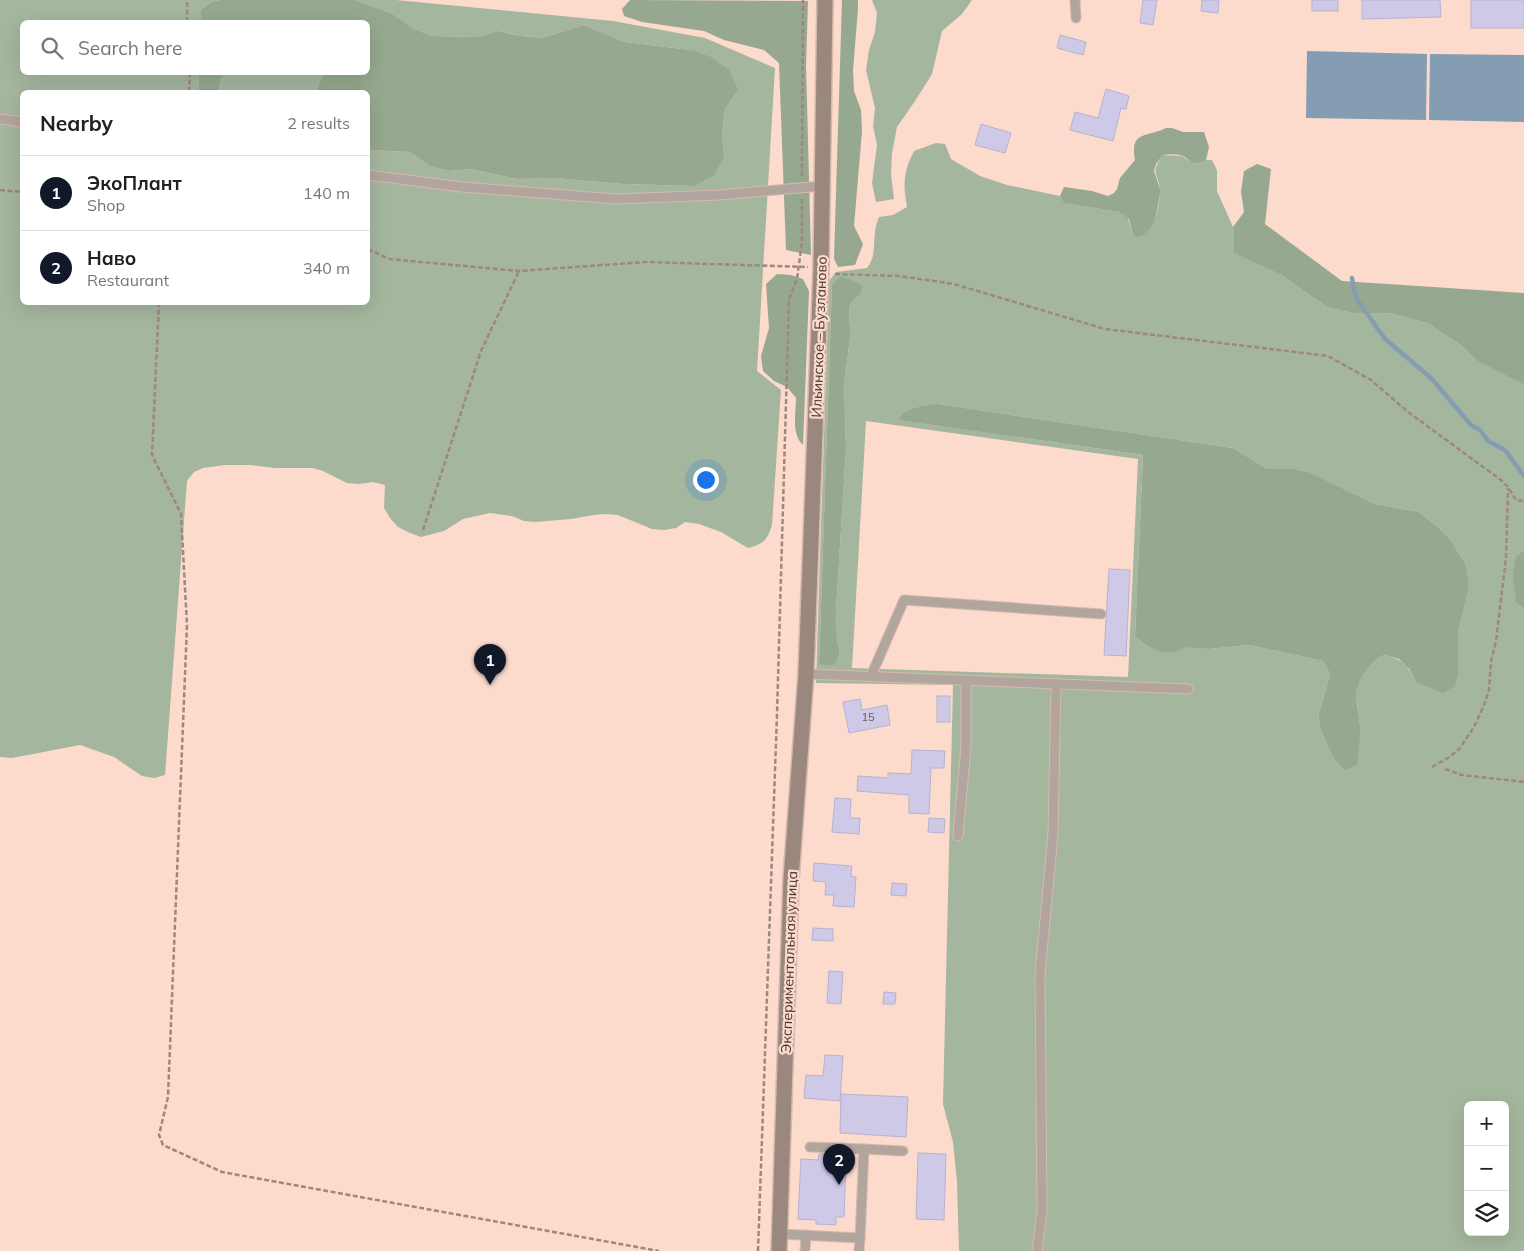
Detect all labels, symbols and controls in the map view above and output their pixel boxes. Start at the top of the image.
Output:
search box [20,20,370,75]
icon: search [38,34,66,62]
text: Search here [78,36,182,60]
text: Nearby [40,110,113,136]
text: 2 results [287,113,350,133]
text: ЭкоПлант [87,171,182,195]
text: 1 [51,183,61,203]
text: 140 m [303,183,350,203]
text: Shop [87,195,125,215]
text: Наво [87,246,136,270]
street label: Ильинское – Бузланово [807,256,831,418]
text: 2 [51,258,61,278]
text: 340 m [303,258,350,278]
text: Restaurant [87,270,169,290]
your location [693,467,719,493]
pin: 1 [474,644,506,685]
house number: 15 [861,710,875,724]
street label: Экспериментальная улица [777,870,801,1054]
map controls [1464,1101,1509,1236]
button: + [1464,1101,1509,1146]
pin: 2 [823,1144,855,1185]
button: − [1464,1146,1509,1191]
button: layers [1464,1191,1509,1236]

